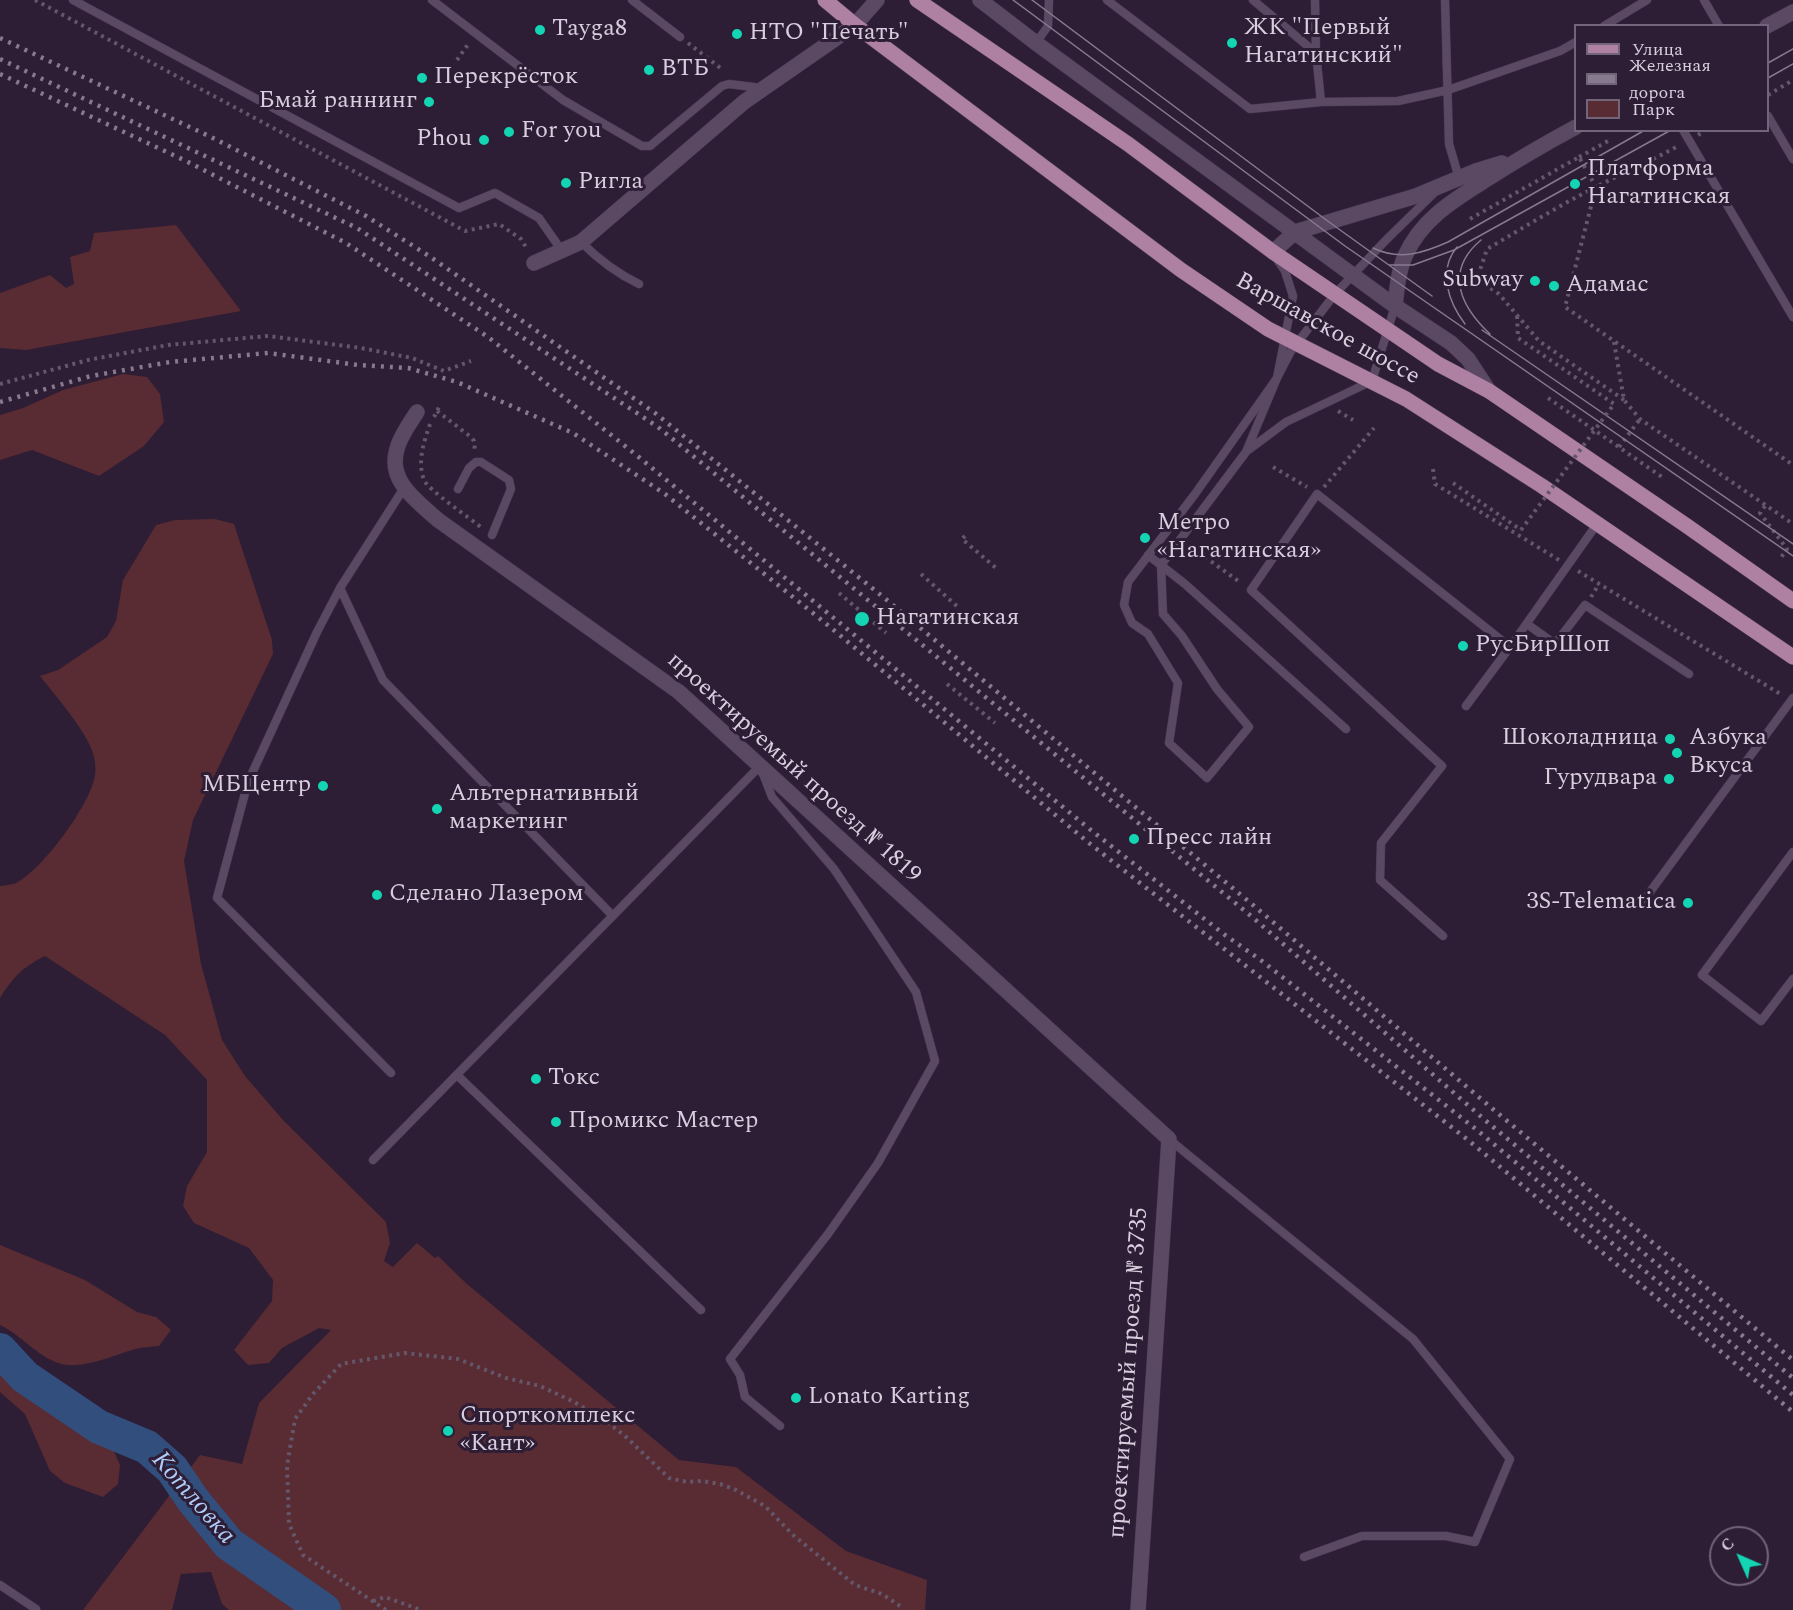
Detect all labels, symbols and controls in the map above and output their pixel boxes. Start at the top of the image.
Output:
place label: ЖК "Первый Нагатинский" [1244,15,1403,71]
place label: Tayga8 [552,16,627,44]
place label: НТО "Печать" [749,20,909,48]
marker: Tayga8 [533,23,547,37]
legend [1574,24,1769,132]
marker: НТО "Печать" [730,27,744,41]
marker: ЖК "Первый Нагатинский" [1225,36,1239,50]
text: Улица [1632,36,1683,63]
text: Железная дорога [1629,52,1711,106]
place label: ВТБ [661,56,709,84]
marker: ВТБ [642,63,656,77]
place label: Перекрёсток [434,64,578,92]
marker: Перекрёсток [415,71,429,85]
place label: Бмай раннинг [258,88,417,116]
marker: Бмай раннинг [422,95,436,109]
text: Парк [1632,96,1675,123]
place label: For you [521,118,601,146]
marker: For you [502,125,516,139]
place label: Phou [416,126,472,154]
marker: Phou [477,133,491,147]
place label: Платформа Нагатинская [1587,156,1730,212]
place label: Ригла [578,169,643,197]
marker: Ригла [559,176,573,190]
marker: Платформа Нагатинская [1568,177,1582,191]
street label: Варшавское шоссе [1230,267,1424,393]
place label: Subway [1442,267,1523,295]
place label: Адамас [1566,272,1649,300]
marker: Subway [1528,274,1542,288]
marker: Адамас [1547,279,1561,293]
place label: Метро «Нагатинская» [1157,510,1321,566]
marker: Метро «Нагатинская» [1138,531,1152,545]
place label: Нагатинская [876,605,1019,633]
marker: Нагатинская [853,610,871,628]
place label: РусБирШоп [1475,632,1610,660]
marker: РусБирШоп [1456,639,1470,653]
street label: проектируемый проезд № 1819 [660,647,926,891]
place label: Шоколадница [1502,725,1658,753]
place label: Азбука Вкуса [1689,725,1767,781]
marker: Шоколадница [1663,732,1677,746]
marker: Азбука Вкуса [1670,746,1684,760]
place label: Гурудвара [1544,765,1657,793]
place label: МБЦентр [202,772,311,800]
marker: Гурудвара [1662,772,1676,786]
marker: МБЦентр [316,779,330,793]
place label: Альтернативный маркетинг [449,781,639,837]
marker: Альтернативный маркетинг [430,802,444,816]
place label: Пресс лайн [1146,825,1272,853]
marker: Пресс лайн [1127,832,1141,846]
place label: Сделано Лазером [389,881,584,909]
marker: Сделано Лазером [370,888,384,902]
place label: 3S-Telematica [1526,889,1676,917]
marker: 3S-Telematica [1681,896,1695,910]
place label: Токс [548,1065,600,1093]
marker: Токс [529,1072,543,1086]
place label: Промикс Мастер [568,1108,758,1136]
marker: Промикс Мастер [549,1115,563,1129]
street label: проектируемый проезд № 3735 [1104,1206,1156,1540]
place label: Lonato Karting [808,1384,970,1412]
marker: Lonato Karting [789,1391,803,1405]
place label: Спорткомплекс «Кант» [460,1403,635,1459]
marker: Спорткомплекс «Кант» [441,1424,455,1438]
water label: Котловка [143,1446,241,1552]
north arrow [1709,1526,1769,1586]
text: С [1715,1532,1740,1557]

